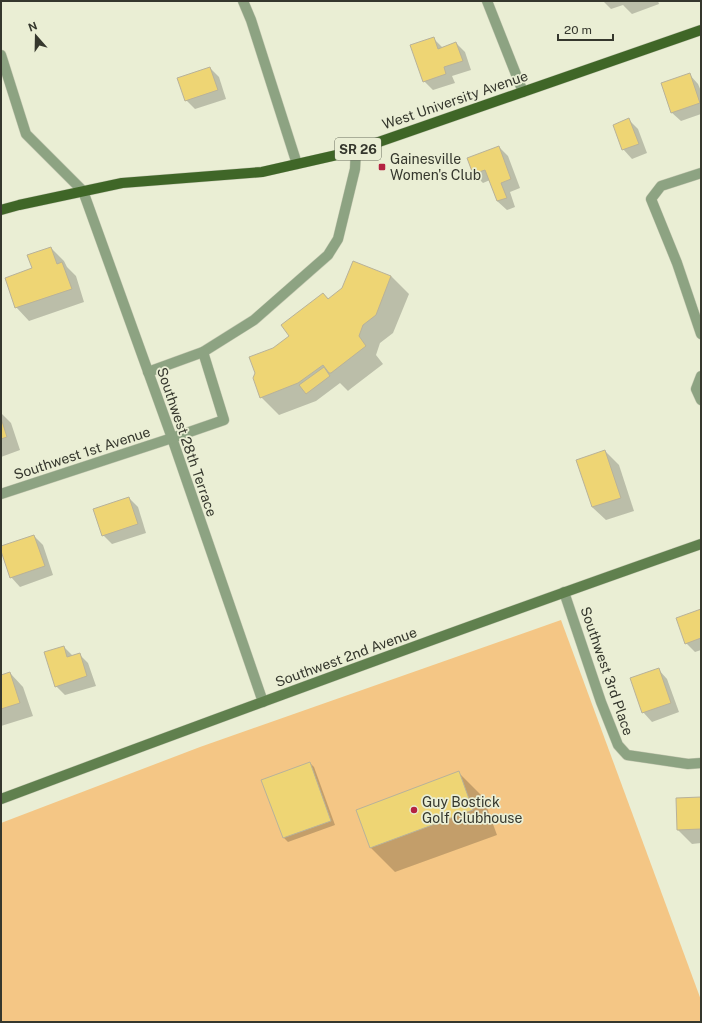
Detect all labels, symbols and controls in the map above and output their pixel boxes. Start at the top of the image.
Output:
north arrow [16,16,56,56]
scale bar [558,16,613,42]
text: N [26,19,39,34]
text: 20 m [564,23,592,37]
street label: West University Avenue [380,68,530,132]
road number: SR 26 [335,138,381,160]
place label: Gainesville Women's Club [390,151,481,183]
marker: Gainesville Women's Club [377,162,387,172]
street label: Southwest 28th Terrace [154,365,220,519]
street label: Southwest 1st Avenue [12,423,152,483]
street label: Southwest 3rd Place [577,604,637,738]
street label: Southwest 2nd Avenue [273,624,419,690]
place label: Guy Bostick Golf Clubhouse [422,794,522,826]
marker: Guy Bostick Golf Clubhouse [409,805,419,815]

